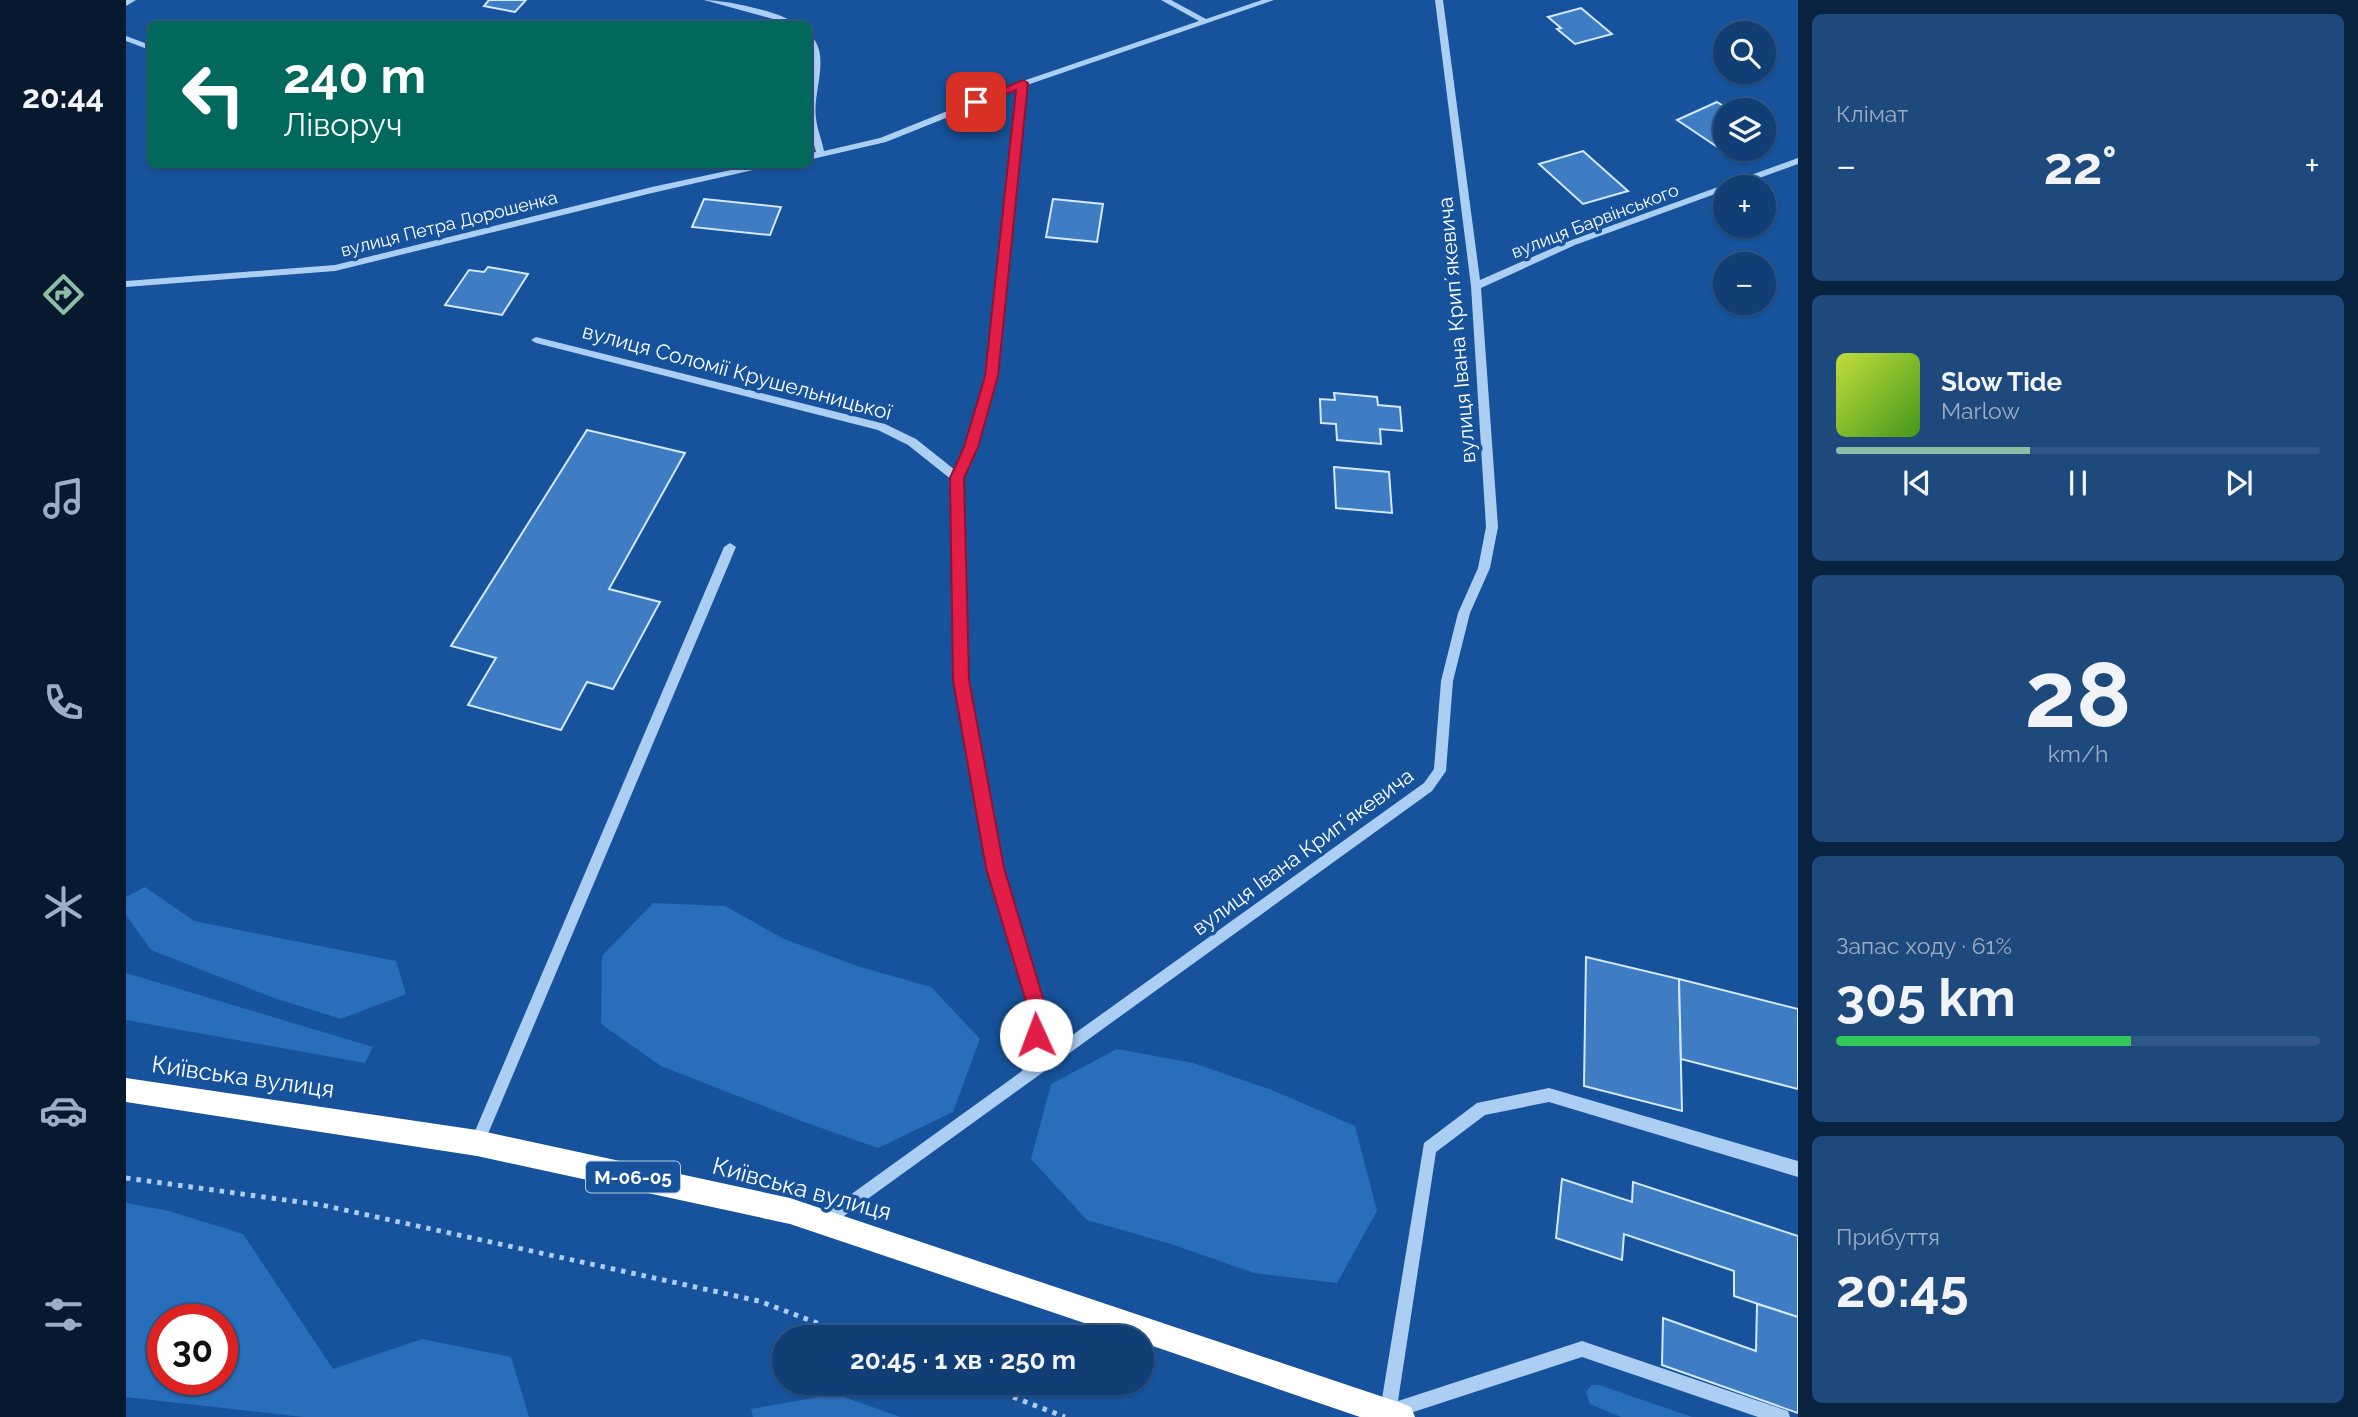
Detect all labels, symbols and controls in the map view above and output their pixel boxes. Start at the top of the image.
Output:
map controls [1713,21,1776,315]
button: search [1713,21,1776,84]
text: 240 m [283,47,426,104]
icon: left [168,49,259,140]
pin [946,72,1006,132]
text: 20:44 [22,78,104,115]
icon: arrive [957,83,995,121]
button: layers [1713,98,1776,161]
text: Клімат [1836,100,1908,127]
text: Ліворуч [283,106,402,143]
text: 22° [2044,135,2117,196]
text: − [1836,143,1856,188]
text: + [2304,143,2320,188]
button: + [1713,175,1776,238]
street label: вулиця Барвінського [1508,179,1682,262]
street label: вулиця Петра Дорошенка [338,186,559,261]
street label: вулиця Івана Крипʼякевича [1432,196,1481,464]
button: − [1713,252,1776,315]
icon: directions [39,270,88,319]
street label: вулиця Соломії Крушельницької [580,318,895,425]
text: Slow Tide [1941,367,2062,397]
text: Marlow [1941,397,2020,424]
icon: previous [1898,464,1936,502]
icon: pause [2059,464,2097,502]
icon: next [2220,464,2258,502]
icon: music [39,474,88,523]
text: 28 [2025,641,2131,748]
icon: phone [39,678,88,727]
text: km/h [2048,740,2108,767]
street label: вулиця Івана Крипʼякевича [1187,763,1418,940]
icon: climate [39,882,88,931]
text: Запас ходу · 61% [1836,932,2012,959]
text: 305 km [1836,967,2016,1028]
position arrow [999,998,1073,1072]
street label: Київська вулиця [150,1049,336,1104]
icon: car [39,1086,88,1135]
street label: Київська вулиця [709,1151,895,1226]
road number: М-06-05 [586,1162,680,1192]
text: Прибуття [1836,1223,1940,1250]
text: 20:45 [1836,1258,1969,1319]
icon: filters [39,1290,88,1339]
speed limit sign: 30 [147,1304,238,1395]
text: 20:45 · 1 хв · 250 m [850,1345,1076,1375]

